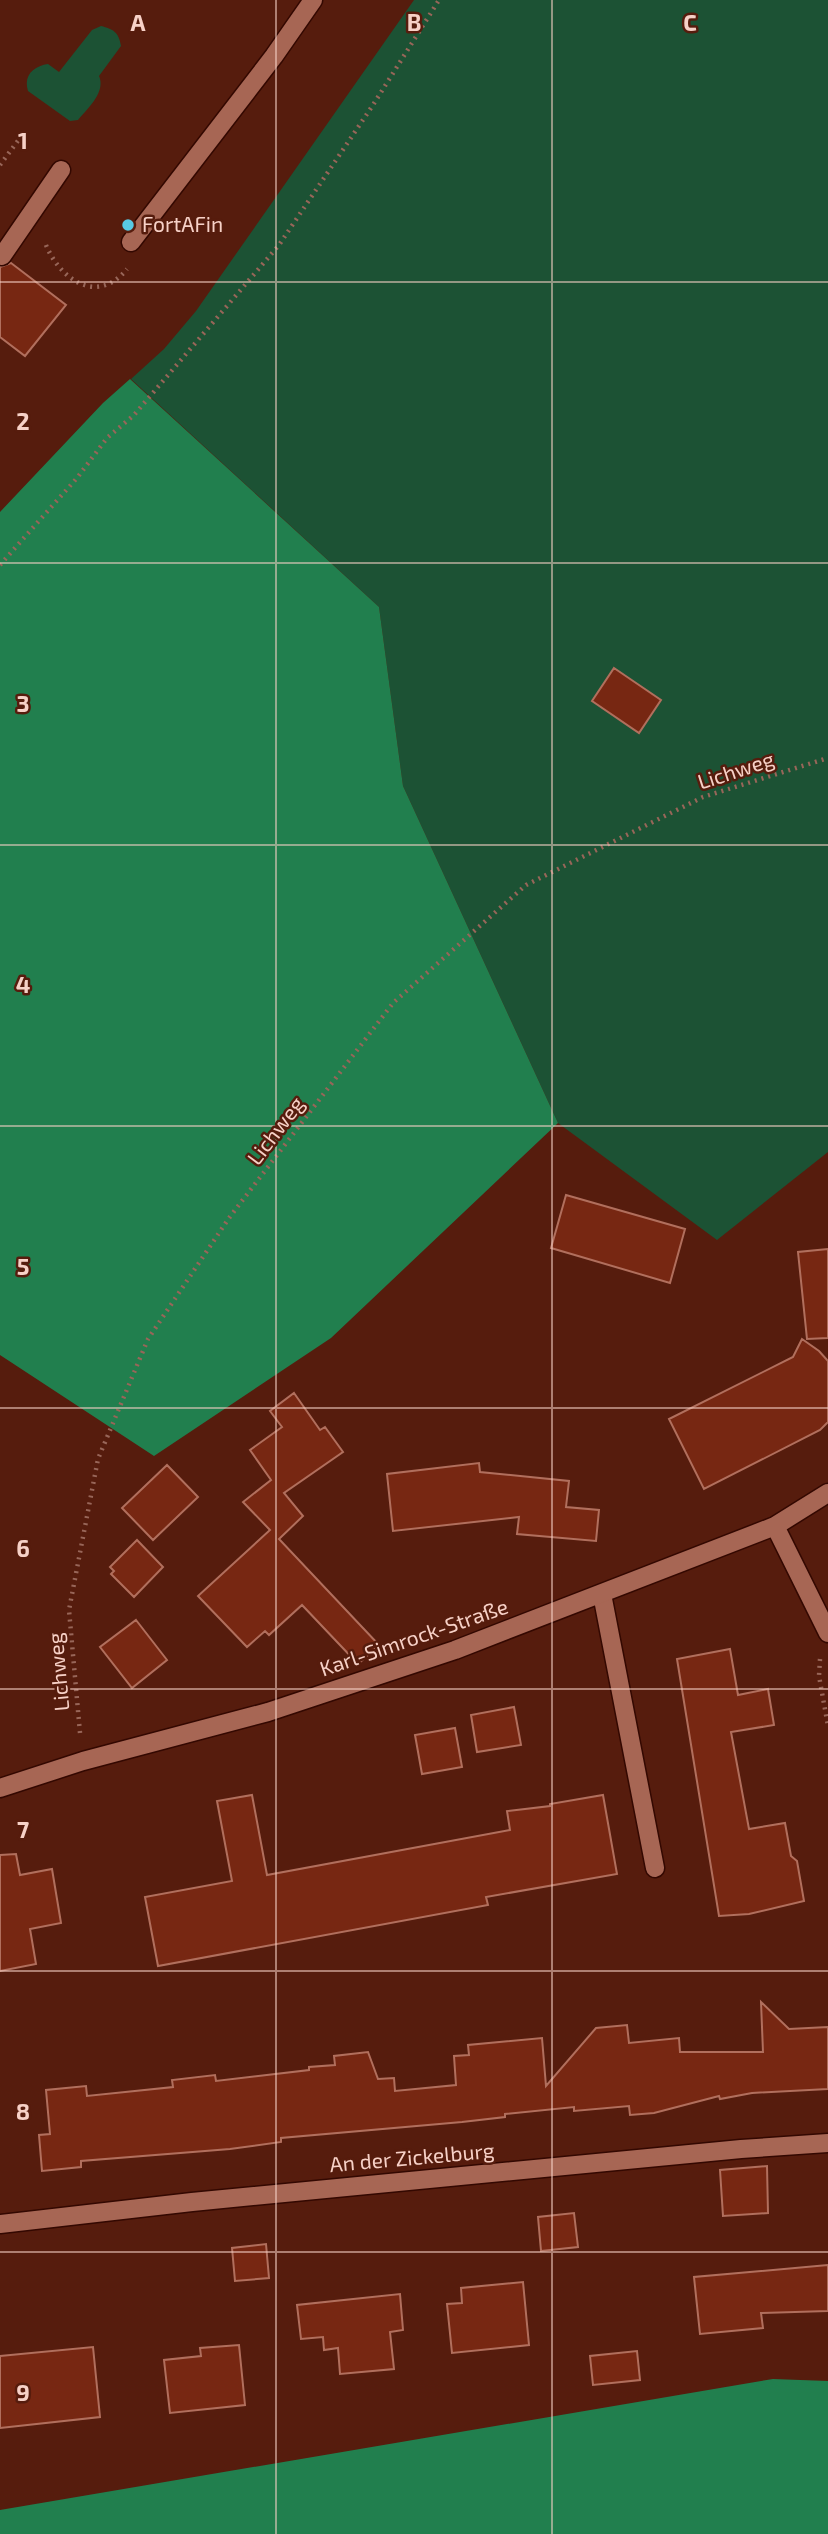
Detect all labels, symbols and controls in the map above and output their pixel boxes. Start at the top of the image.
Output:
text: A [130,8,146,36]
text: B [407,8,421,36]
text: C [683,8,697,36]
text: 1 [18,126,28,154]
place label: FortAFin [142,211,223,236]
marker: FortAFin [120,217,136,233]
text: 2 [16,407,30,435]
text: 3 [16,689,30,717]
street label: Lichweg [694,745,777,794]
text: 4 [16,970,30,998]
street label: Lichweg [241,1091,309,1169]
text: 5 [17,1252,29,1280]
text: 6 [16,1534,30,1562]
street label: Karl-Simrock-Straße [316,1593,511,1681]
street label: Lichweg [42,1632,73,1712]
text: 7 [17,1815,29,1843]
text: 8 [16,2097,30,2125]
street label: An der Zickelburg [329,2137,496,2176]
text: 9 [16,2378,30,2406]

